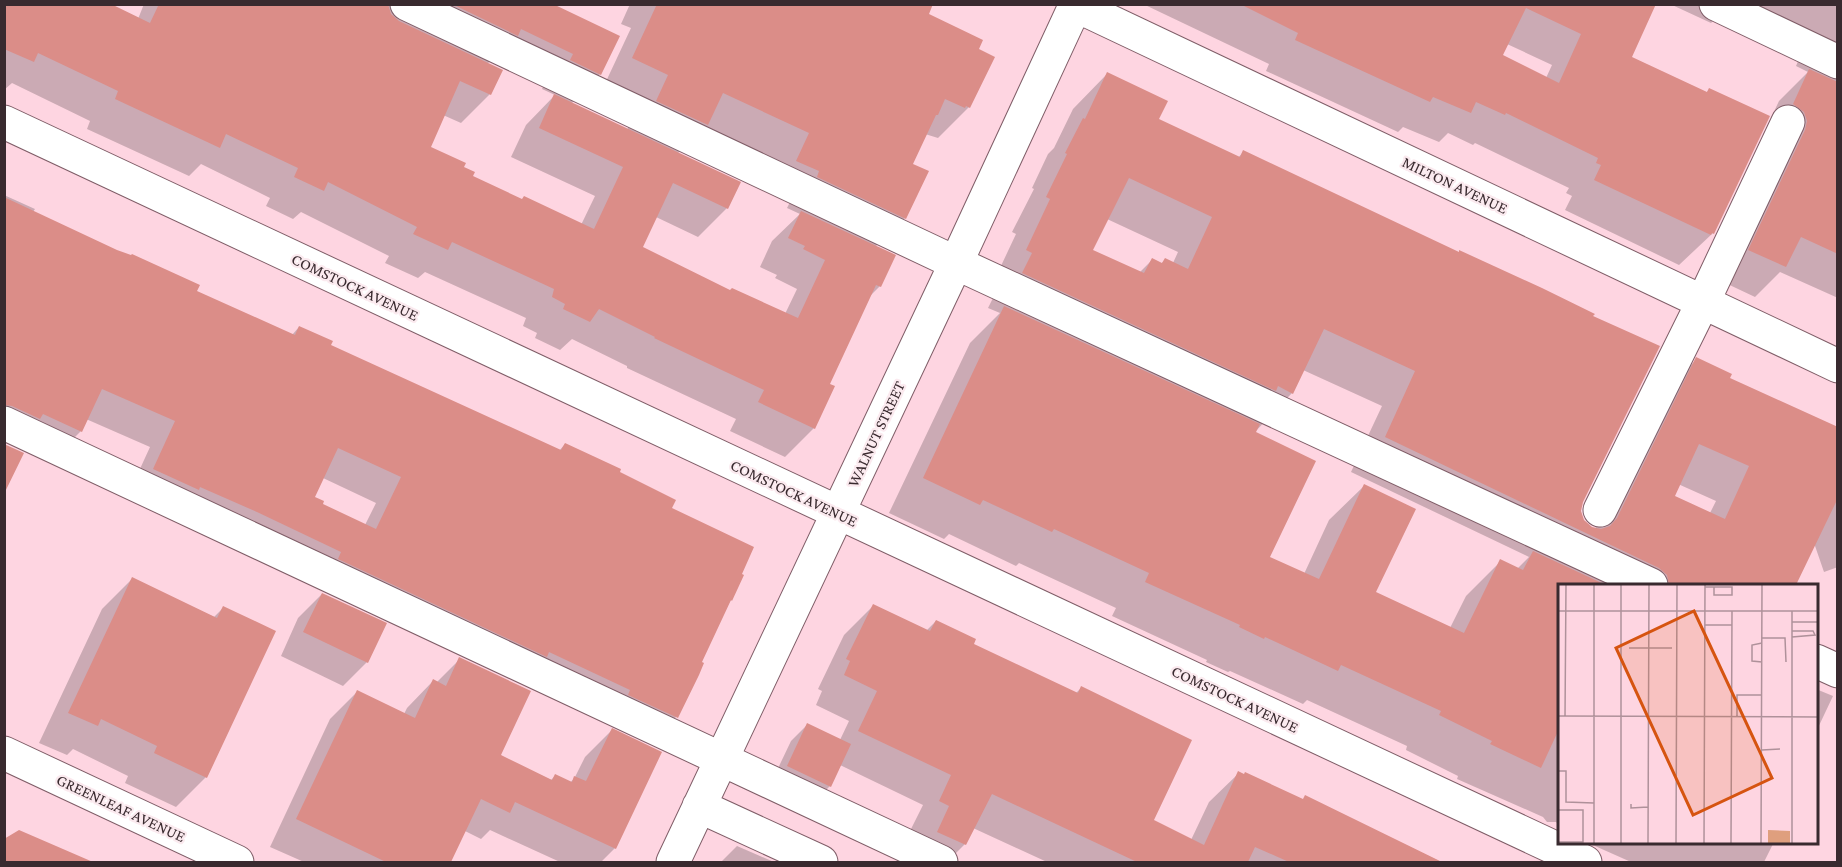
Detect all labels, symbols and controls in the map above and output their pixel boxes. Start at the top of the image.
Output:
street label: MILTON AVENUE [1400,153,1511,217]
street label: COMSTOCK AVENUE [289,250,421,324]
street label: WALNUT STREET [844,378,908,490]
street label: COMSTOCK AVENUE [728,456,860,530]
inset map [1558,584,1818,843]
street label: COMSTOCK AVENUE [1169,662,1301,736]
street label: GREENLEAF AVENUE [54,771,188,845]

